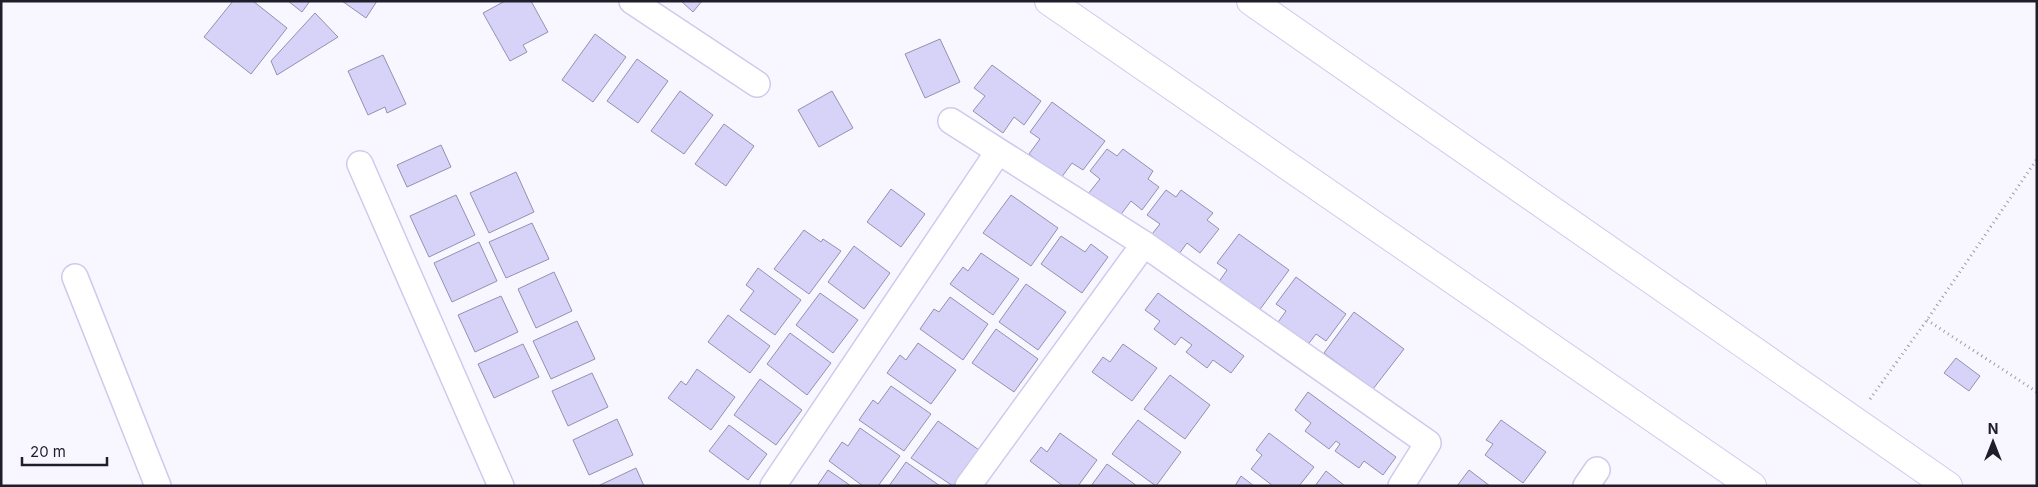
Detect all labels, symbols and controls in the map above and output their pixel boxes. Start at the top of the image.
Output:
north arrow [1968,417,2018,467]
text: N [1988,420,1998,437]
scale bar [22,434,108,466]
text: 20 m [30,442,66,461]

